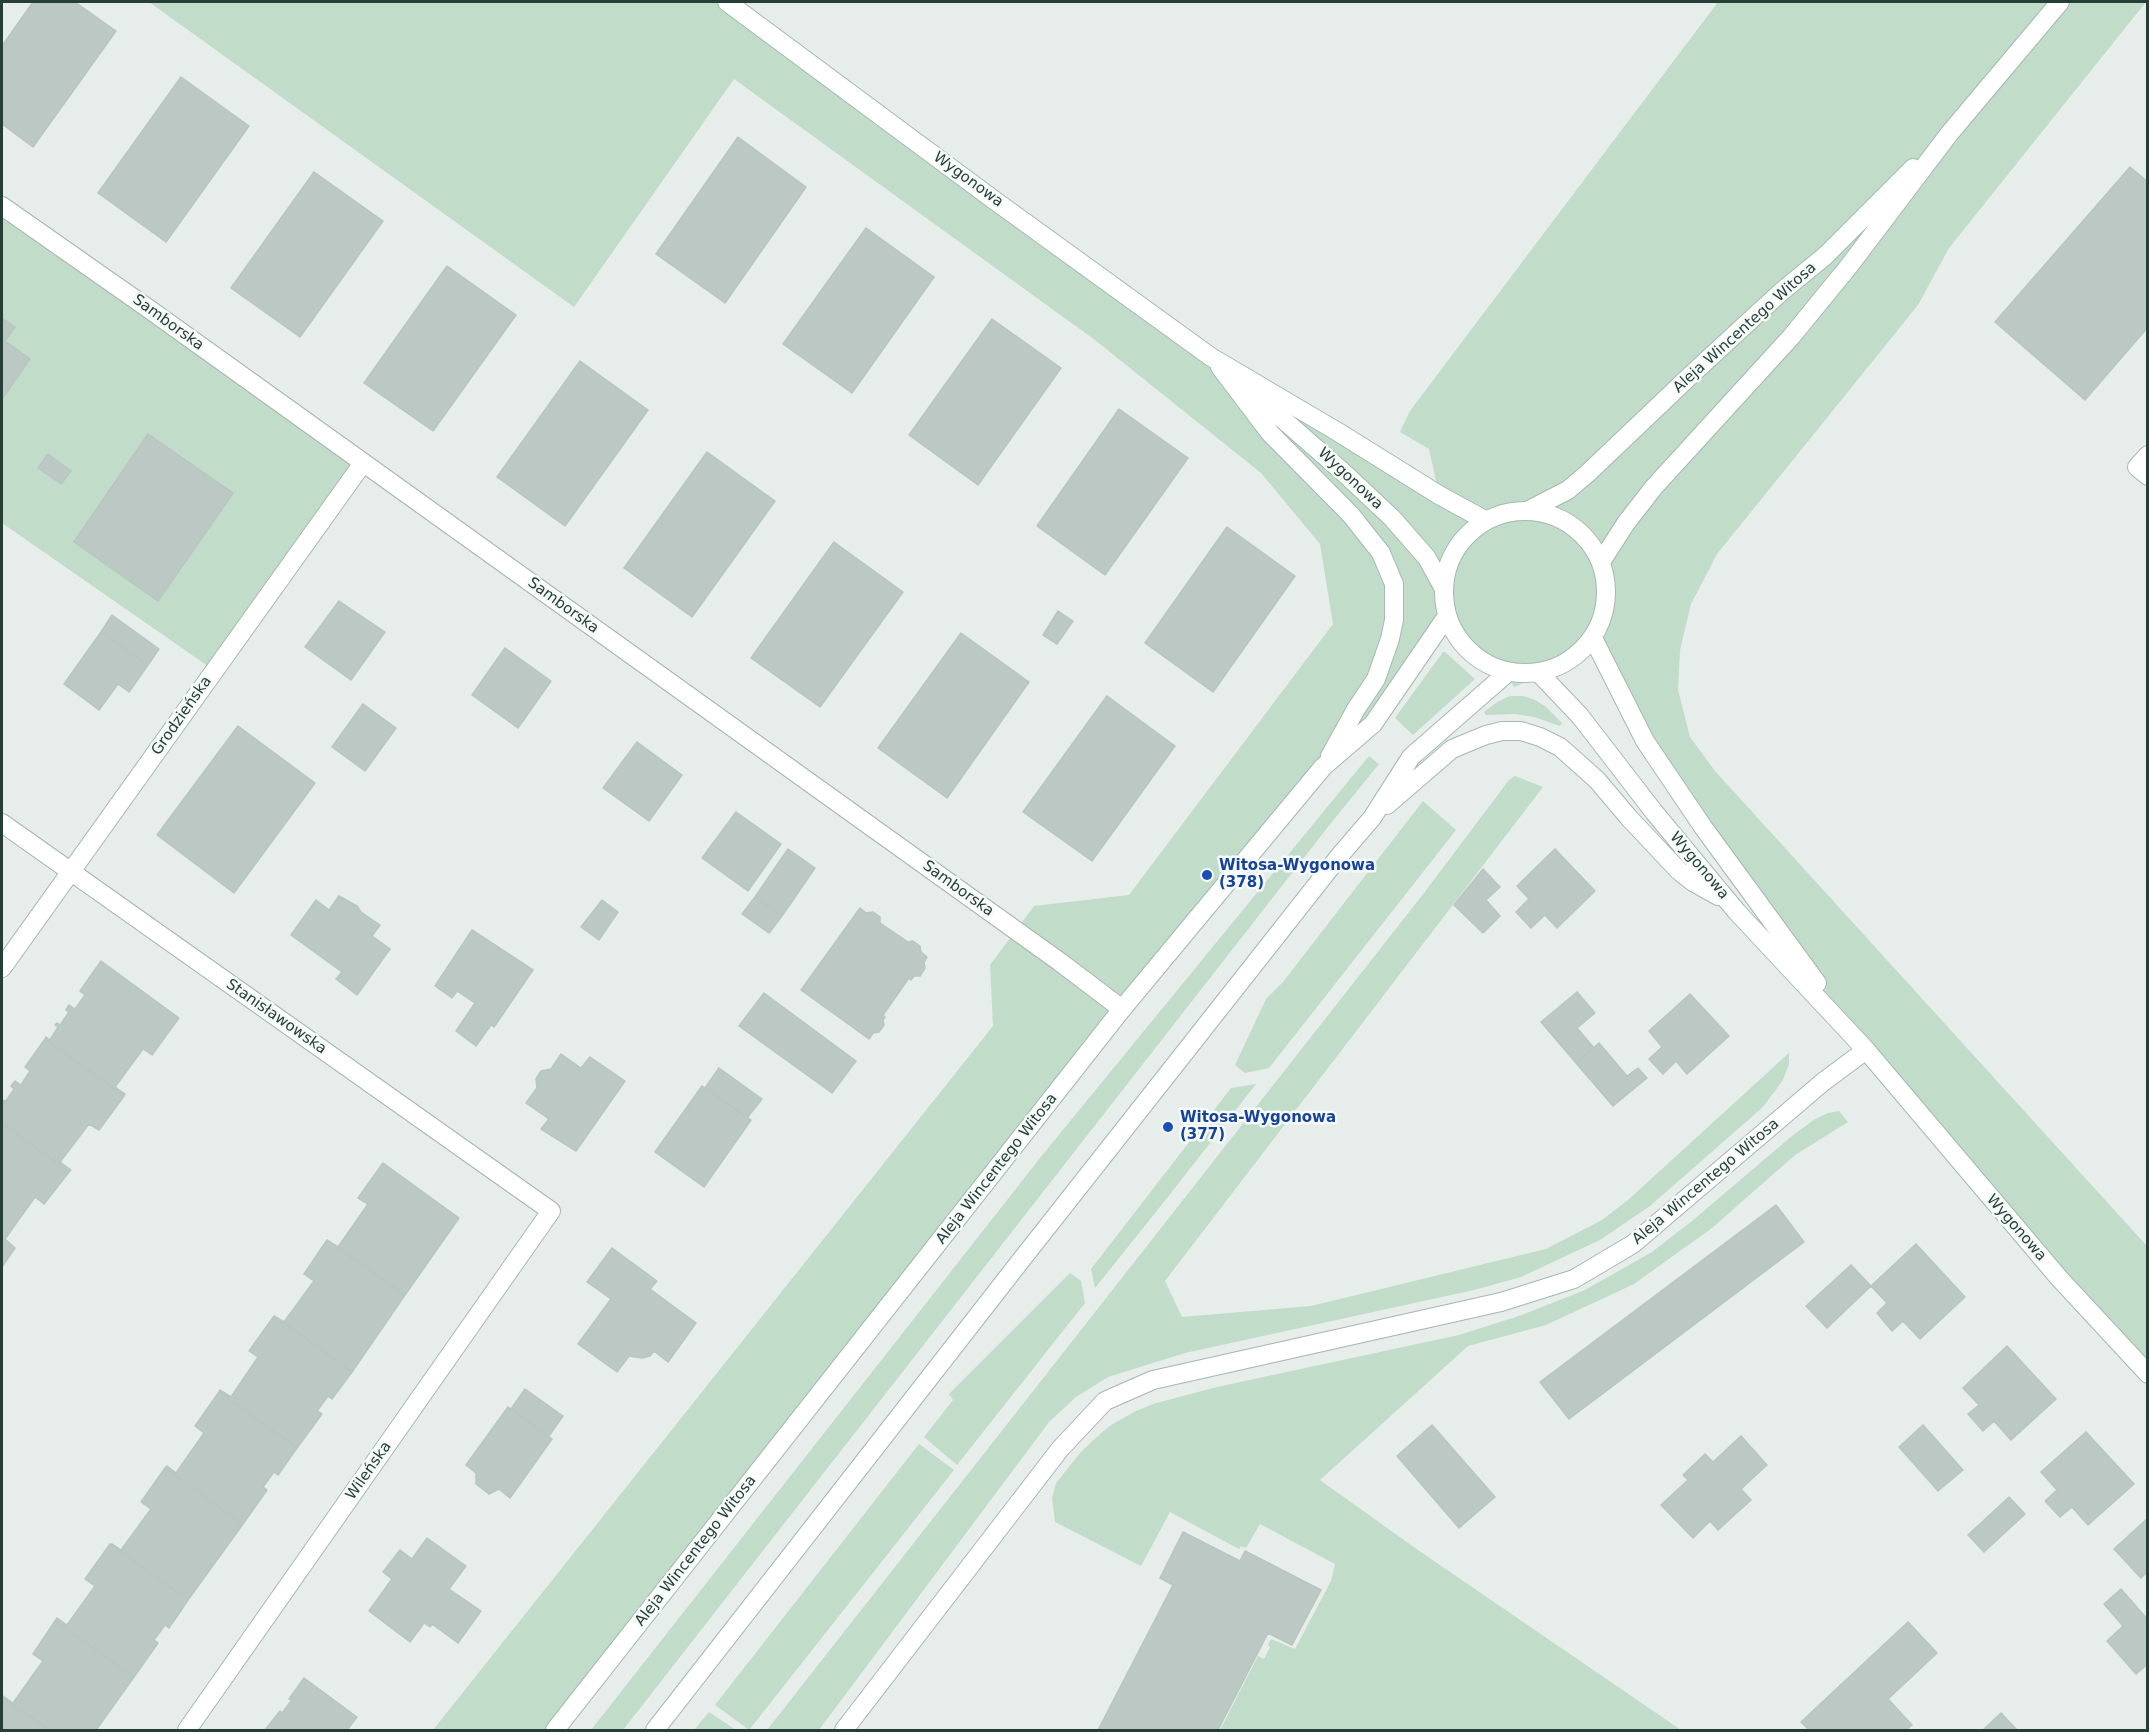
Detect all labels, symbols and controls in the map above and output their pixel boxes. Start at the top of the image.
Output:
street label: Wygonowa [929,149,1007,211]
street label: Aleja Wincentego Witosa [1670,259,1820,397]
street label: Samborska [129,291,207,355]
street label: Wygonowa [1314,444,1386,514]
street label: Samborska [524,574,602,638]
street label: Grodzieńska [148,673,216,759]
street label: Wygonowa [1666,829,1732,903]
street label: Samborska [919,857,997,921]
place label: Witosa-Wygonowa (378) [1219,857,1375,892]
marker: Witosa-Wygonowa (378) [1200,868,1214,882]
street label: Stanisławowska [222,976,330,1058]
street label: Aleja Wincentego Witosa [933,1090,1061,1248]
place label: Witosa-Wygonowa (377) [1180,1109,1336,1144]
street label: Aleja Wincentego Witosa [1629,1115,1783,1249]
marker: Witosa-Wygonowa (377) [1161,1120,1175,1134]
street label: Wygonowa [1982,1191,2050,1265]
street label: Wileńska [342,1438,396,1504]
street label: Aleja Wincentego Witosa [632,1472,760,1630]

